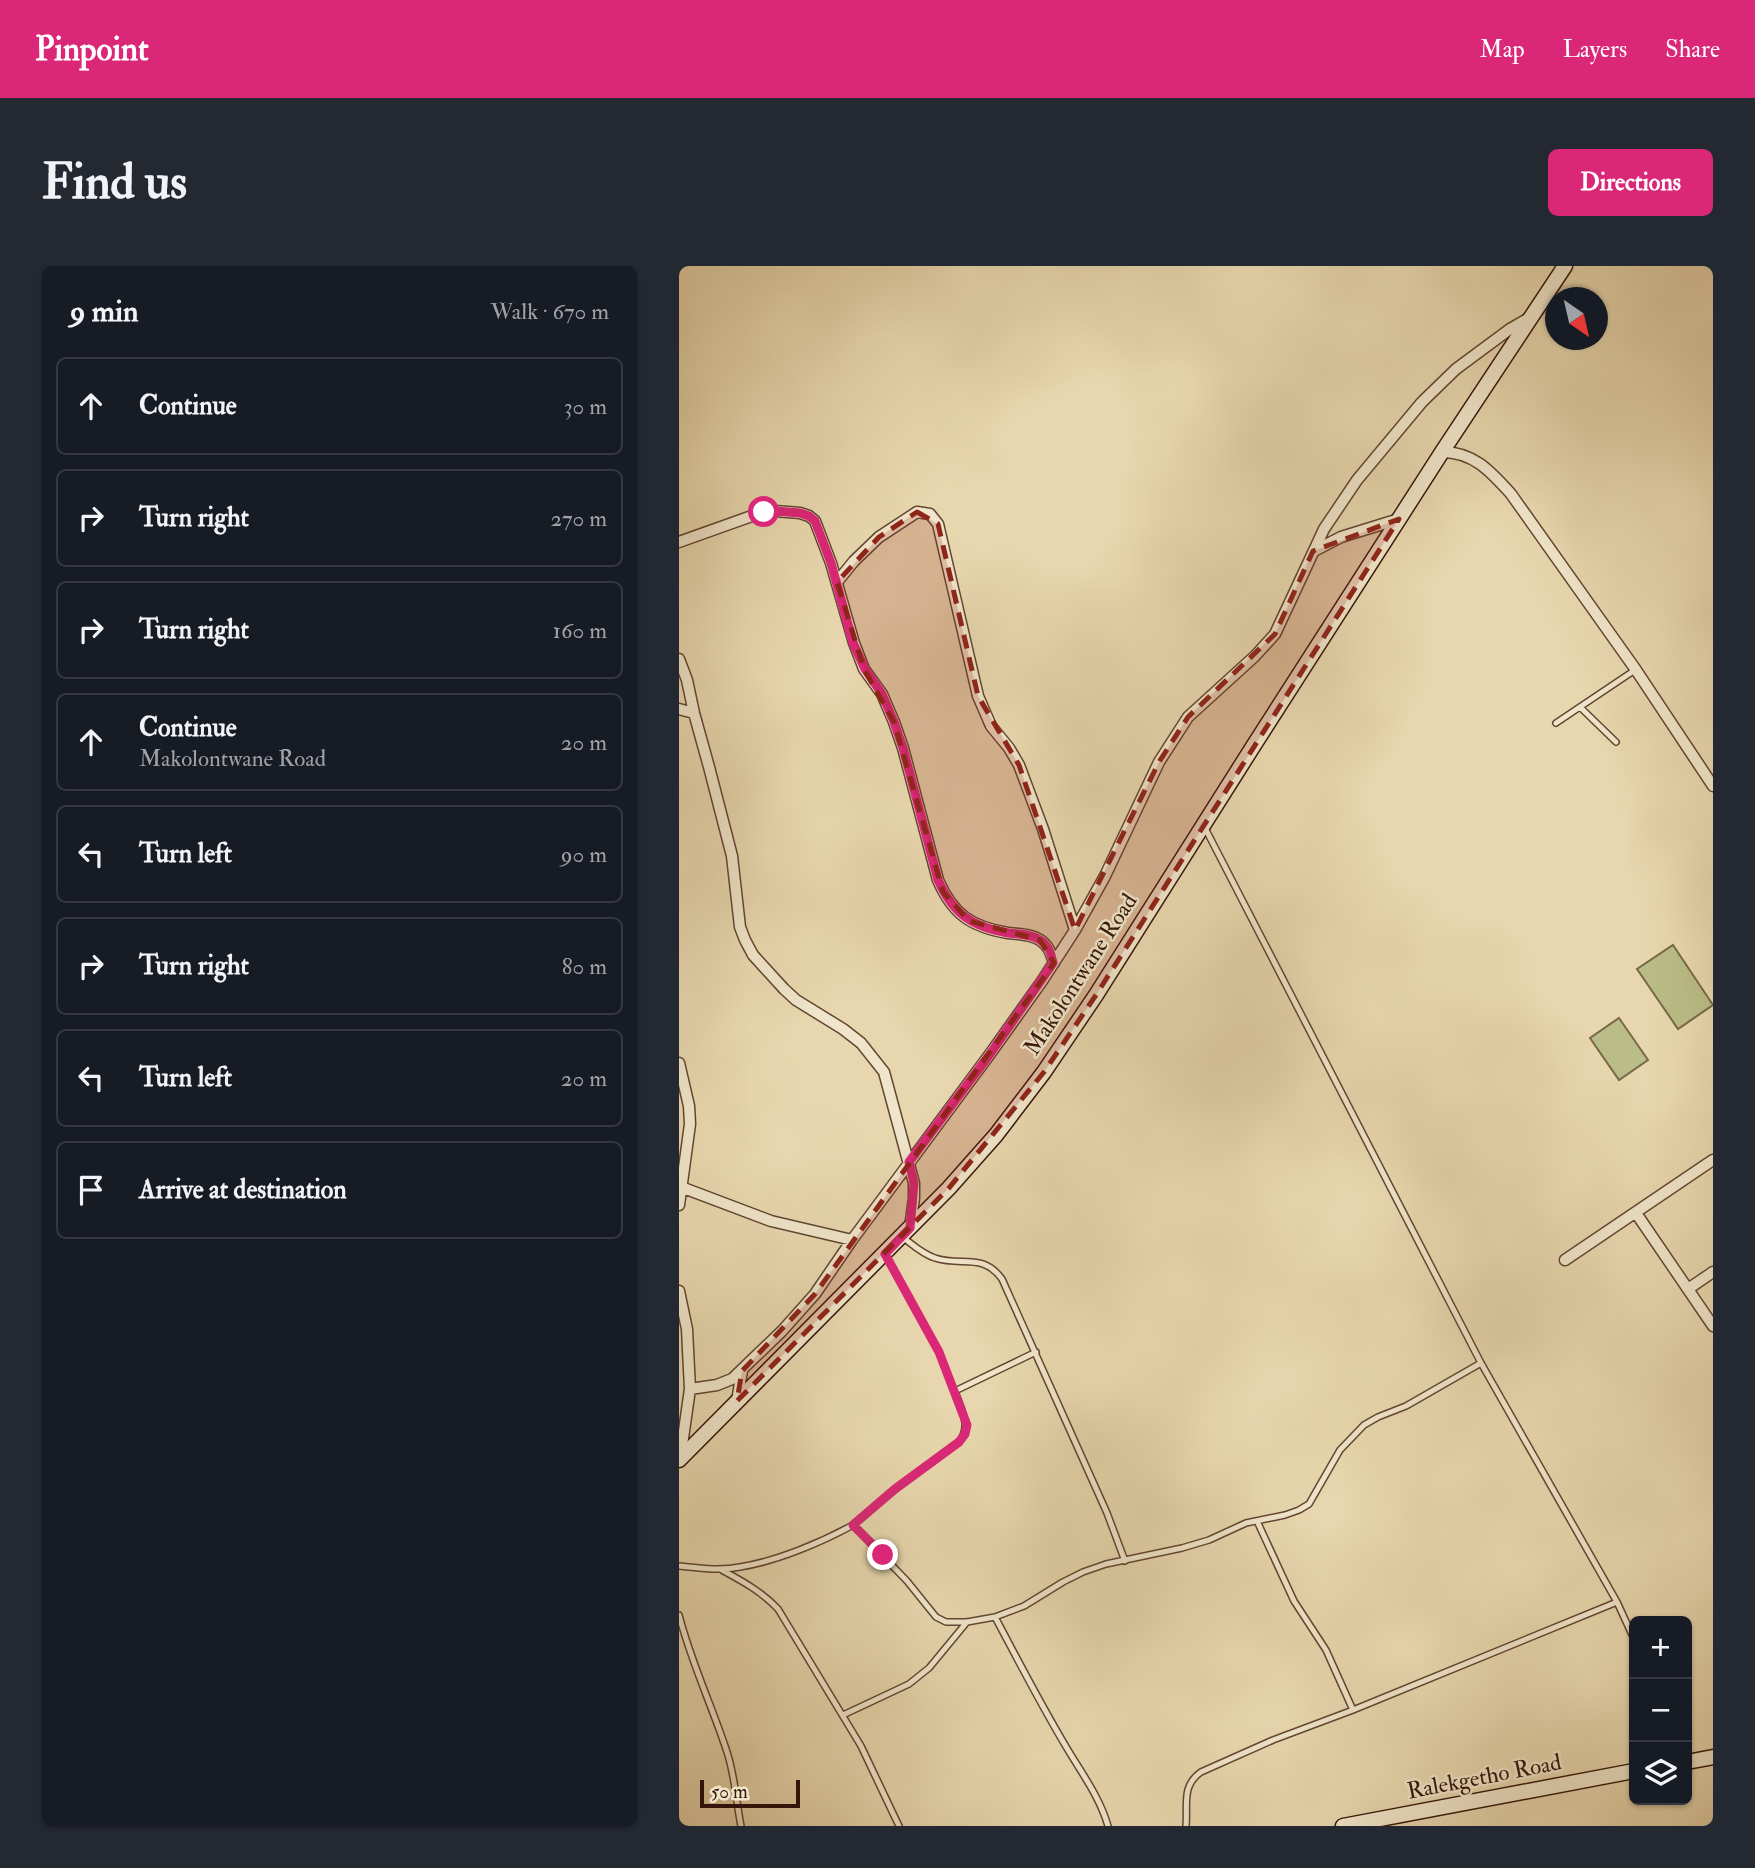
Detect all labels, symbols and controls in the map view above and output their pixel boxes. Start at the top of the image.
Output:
text: Pinpoint [35,29,149,70]
text: Map [1480,34,1525,65]
text: Layers [1563,34,1627,65]
text: Share [1665,34,1720,65]
button: Directions [1548,149,1713,216]
text: Find us [42,152,187,213]
north arrow [1545,287,1608,350]
text: 9 min [70,293,138,330]
text: Walk · 670 m [490,297,609,326]
icon: ahead [72,387,110,425]
text: Continue [139,390,237,422]
text: 30 m [564,392,607,421]
route start [748,496,779,527]
icon: right [72,499,110,537]
text: Turn right [139,502,249,534]
text: 270 m [550,504,607,533]
icon: right [72,611,110,649]
text: Turn right [139,614,249,646]
text: 160 m [553,616,607,645]
text: Continue [139,712,237,744]
icon: ahead [72,723,110,761]
text: 20 m [561,728,607,757]
text: Makolontwane Road [139,744,326,773]
icon: left [72,835,110,873]
text: Turn left [139,838,232,870]
text: 90 m [561,840,607,869]
street label: Makolontwane Road [1017,888,1144,1061]
icon: right [72,947,110,985]
text: Turn right [139,950,249,982]
text: 80 m [562,952,607,981]
icon: left [72,1059,110,1097]
text: Turn left [139,1062,232,1094]
text: 20 m [561,1064,607,1093]
icon: arrive [72,1171,110,1209]
text: Arrive at destination [139,1174,347,1206]
route end [867,1539,898,1570]
map controls [1629,1616,1692,1805]
button: + [1629,1616,1692,1679]
button: − [1629,1679,1692,1742]
button: layers [1629,1742,1692,1805]
street label: Ralekgetho Road [1404,1747,1564,1806]
scale bar [700,1777,800,1809]
text: 50 m [711,1780,748,1804]

